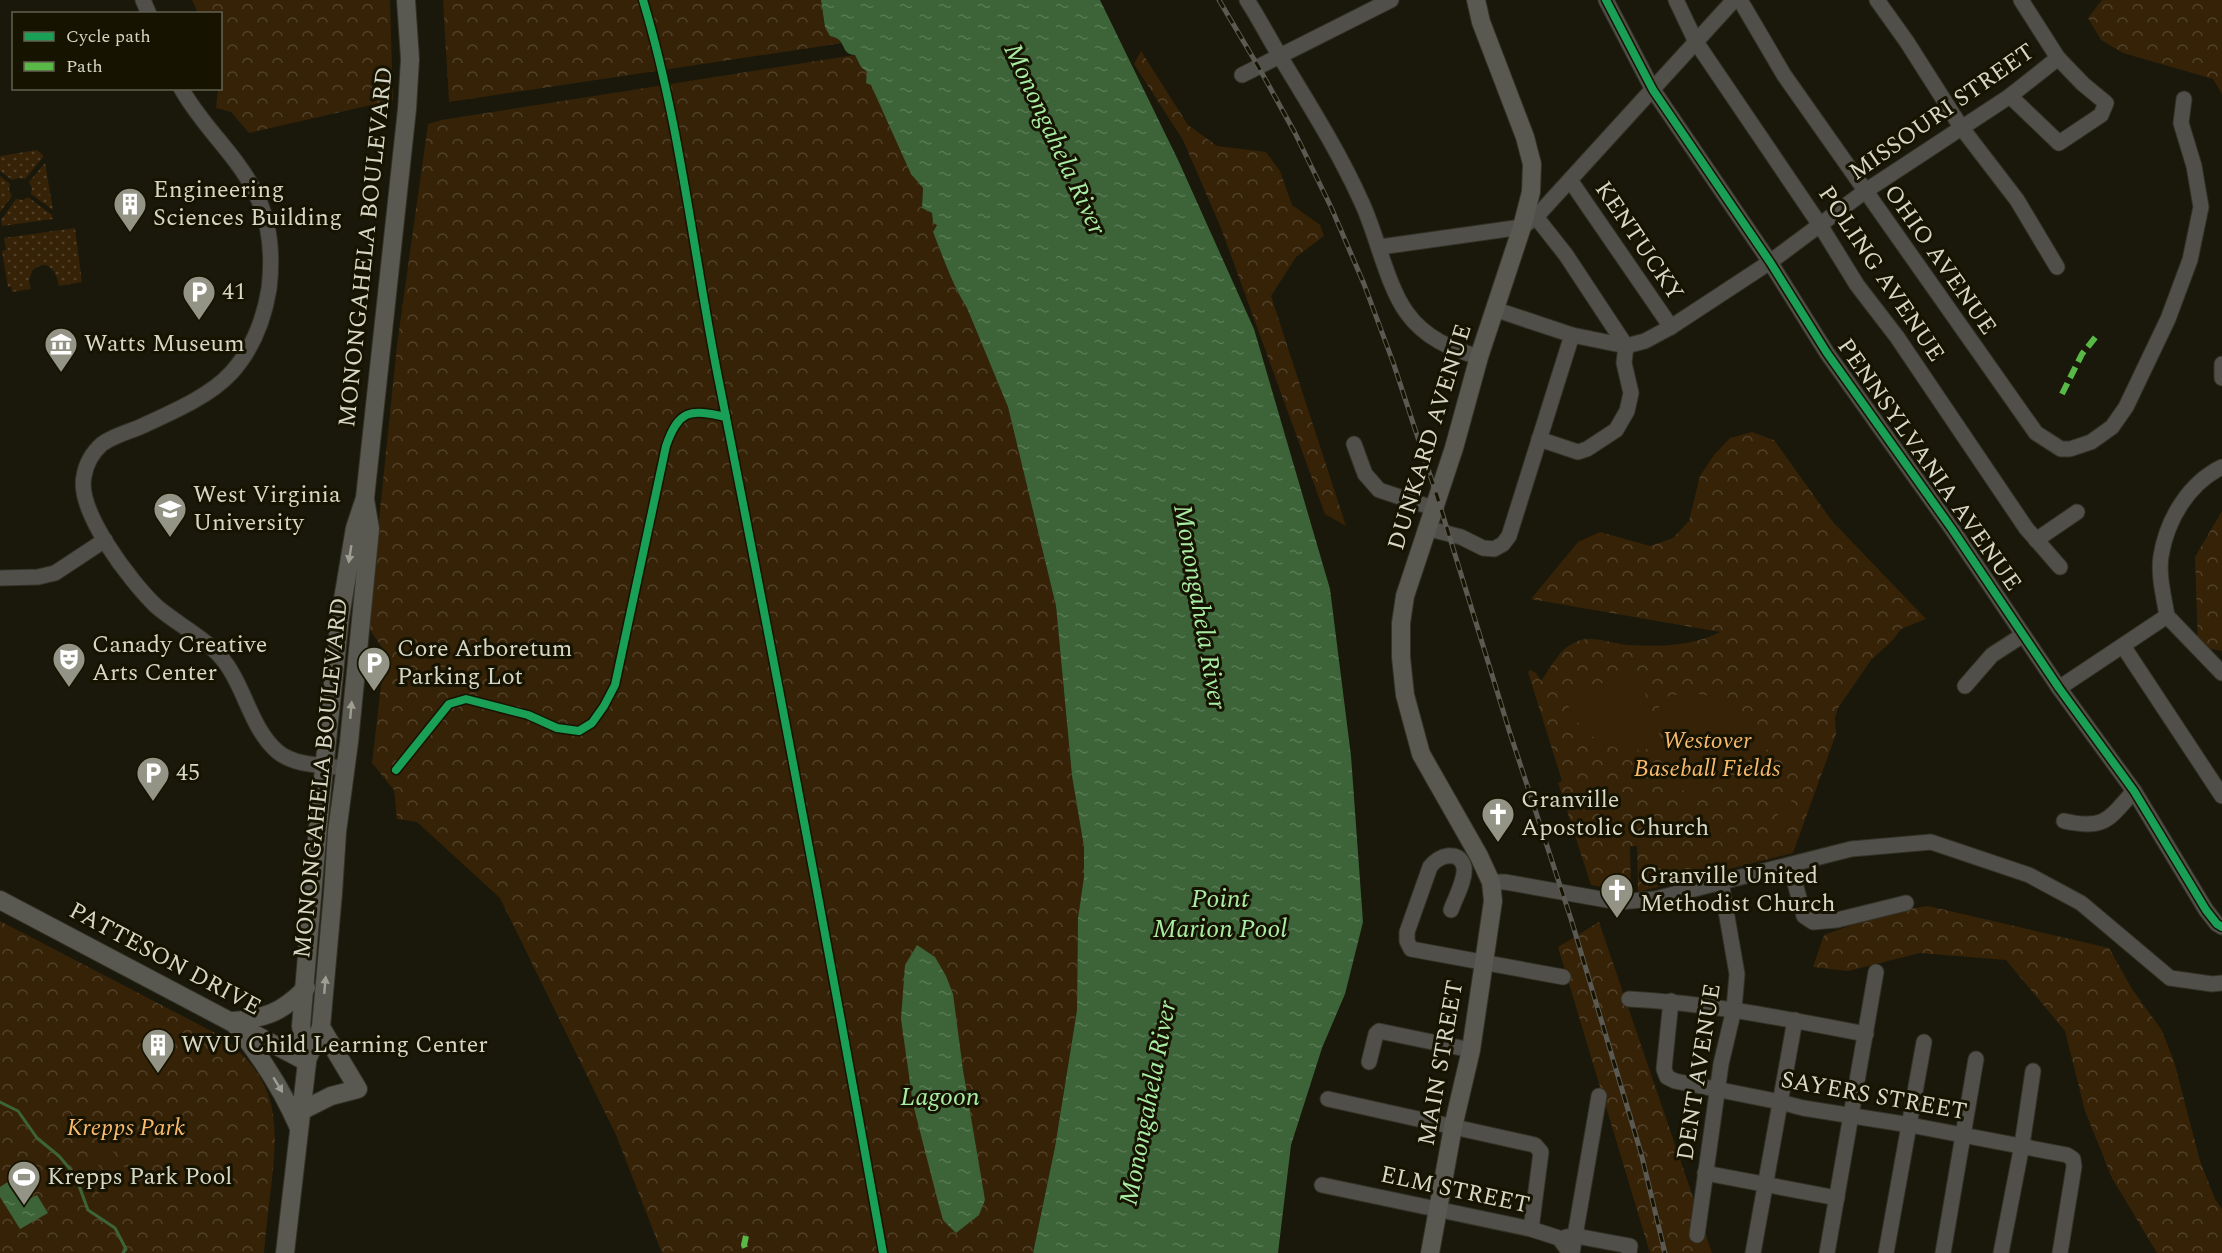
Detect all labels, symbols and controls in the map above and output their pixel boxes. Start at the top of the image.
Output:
legend [12,12,222,90]
text: Cycle path [66,23,151,50]
street label: MISSOURI STREET [1842,34,2042,190]
water label: Monongahela River [993,36,1117,243]
text: Path [66,53,103,80]
street label: MONONGAHELA BOULEVARD [329,65,403,429]
place label: Engineering Sciences Building [153,172,342,236]
street label: KENTUCKY [1585,174,1693,308]
street label: OHIO AVENUE [1875,177,2005,343]
street label: POLING AVENUE [1809,179,1953,369]
building icon: Engineering Sciences Building [112,186,148,233]
parking icon: 41 [181,274,217,321]
place label: 41 [222,274,246,310]
street label: DUNKARD AVENUE [1378,319,1482,555]
museum icon: Watts Museum [43,326,79,373]
place label: Watts Museum [84,326,245,362]
street label: PENNSYLVANIA AVENUE [1828,331,2030,599]
place label: West Virginia University [193,477,341,541]
school or university icon: West Virginia University [152,491,188,538]
water label: Monongahela River [1162,501,1238,714]
one-way arrow [346,545,355,564]
street label: MONONGAHELA BOULEVARD [284,596,358,960]
place label: Canady Creative Arts Center [92,627,267,691]
place label: Core Arboretum Parking Lot [397,631,572,695]
theatre icon: Canady Creative Arts Center [51,641,87,688]
parking icon: Core Arboretum Parking Lot [356,645,392,692]
one-way arrow [347,700,356,719]
park label: Westover Baseball Fields [1634,723,1781,787]
parking icon: 45 [135,755,171,802]
place label: 45 [176,755,200,791]
place label: Granville Apostolic Church [1521,782,1709,846]
church icon: Granville Apostolic Church [1480,796,1516,843]
place label: Granville United Methodist Church [1640,858,1836,922]
church icon: Granville United Methodist Church [1599,872,1635,919]
water label: Point Marion Pool [1153,879,1287,949]
street label: PATTESON DRIVE [62,893,268,1025]
one-way arrow [320,975,330,994]
street label: MAIN STREET [1409,977,1473,1149]
street label: DENT AVENUE [1667,981,1731,1163]
water label: Monongahela River [1109,996,1188,1209]
building icon: WVU Child Learning Center [140,1027,176,1074]
place label: WVU Child Learning Center [181,1027,488,1063]
street label: SAYERS STREET [1778,1062,1970,1130]
one-way arrow [272,1077,283,1093]
water label: Lagoon [900,1077,980,1117]
park label: Krepps Park [67,1110,185,1146]
street label: ELM STREET [1377,1157,1533,1223]
sports icon: Krepps Park Pool [6,1159,42,1206]
place label: Krepps Park Pool [47,1159,232,1195]

